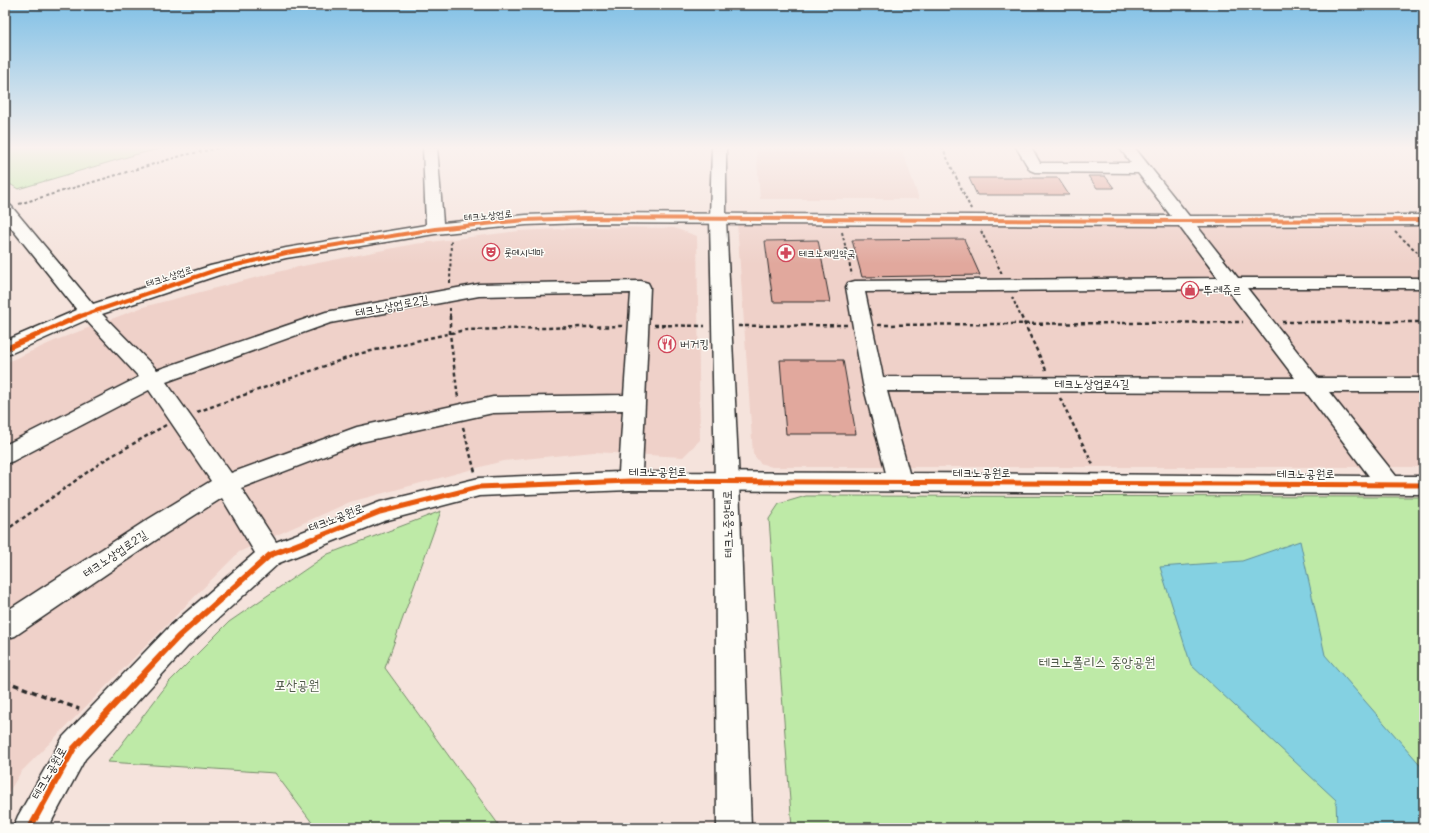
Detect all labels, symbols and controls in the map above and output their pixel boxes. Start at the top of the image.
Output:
street label: 테크노상업로 [463,206,513,224]
theatre icon: 롯데시네마 [481,242,501,262]
pharmacy icon: 테크노제일약국 [776,243,796,263]
place label: 롯데시네마 [504,245,544,259]
place label: 테크노제일약국 [799,246,855,260]
street label: 테크노상업로 [144,262,194,290]
shop icon: 뚜레쥬르 [1180,280,1200,300]
place label: 뚜레쥬르 [1203,281,1242,297]
street label: 테크노상업로2길 [354,290,430,320]
restaurant icon: 버거킹 [657,334,677,354]
place label: 버거킹 [680,335,709,351]
street label: 테크노상업로4길 [1055,375,1130,391]
street label: 테크노공원로 [629,463,687,479]
street label: 테크노공원로 [953,464,1011,480]
street label: 테크노공원로 [1277,465,1335,481]
street label: 테크노중앙대로 [718,490,736,558]
street label: 테크노공원로 [306,499,366,535]
street label: 테크노상업로2길 [79,526,150,581]
park label: 테크노폴리스 중앙공원 [1038,652,1156,671]
park label: 포산공원 [274,675,320,694]
street label: 테크노공원로 [27,743,70,802]

